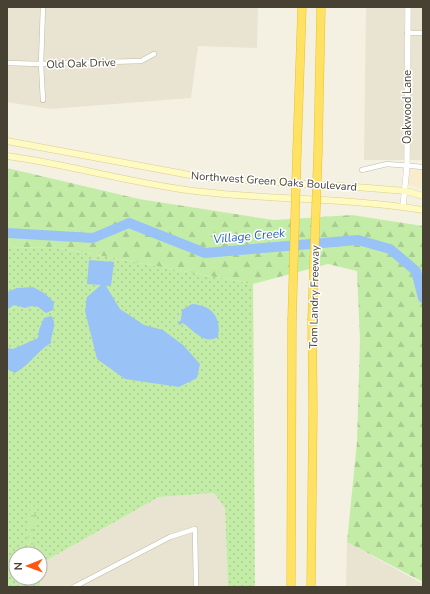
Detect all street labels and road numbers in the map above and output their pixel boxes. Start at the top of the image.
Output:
street label: Old Oak Drive [46,55,116,72]
street label: Oakwood Lane [400,70,415,144]
street label: Northwest Green Oaks Boulevard [191,168,357,195]
street label: Tom Landry Freeway [306,245,323,349]

